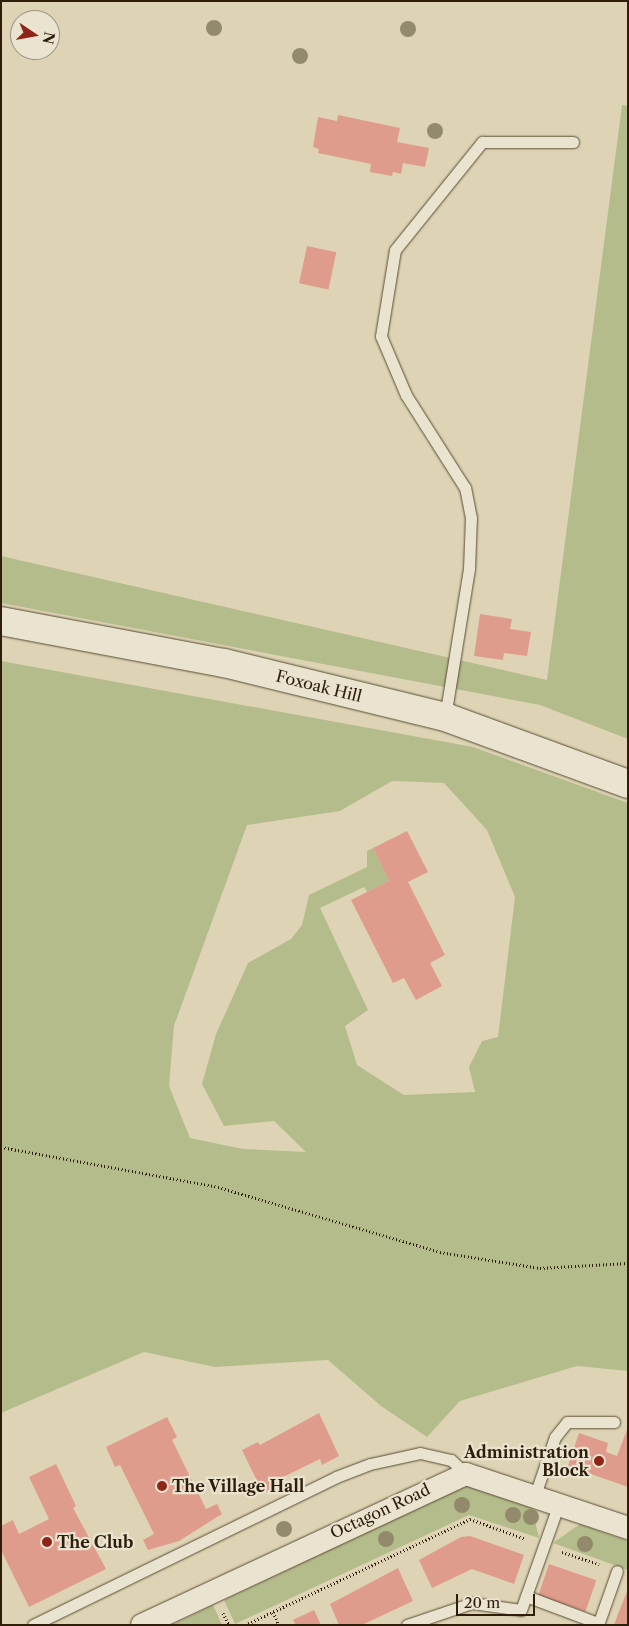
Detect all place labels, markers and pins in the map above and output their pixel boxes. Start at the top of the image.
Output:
place label: Administration Block [464,1442,589,1480]
marker: Administration Block [593,1455,605,1467]
place label: The Village Hall [172,1476,305,1496]
marker: The Village Hall [156,1480,168,1492]
place label: The Club [57,1532,133,1552]
marker: The Club [41,1536,53,1548]

